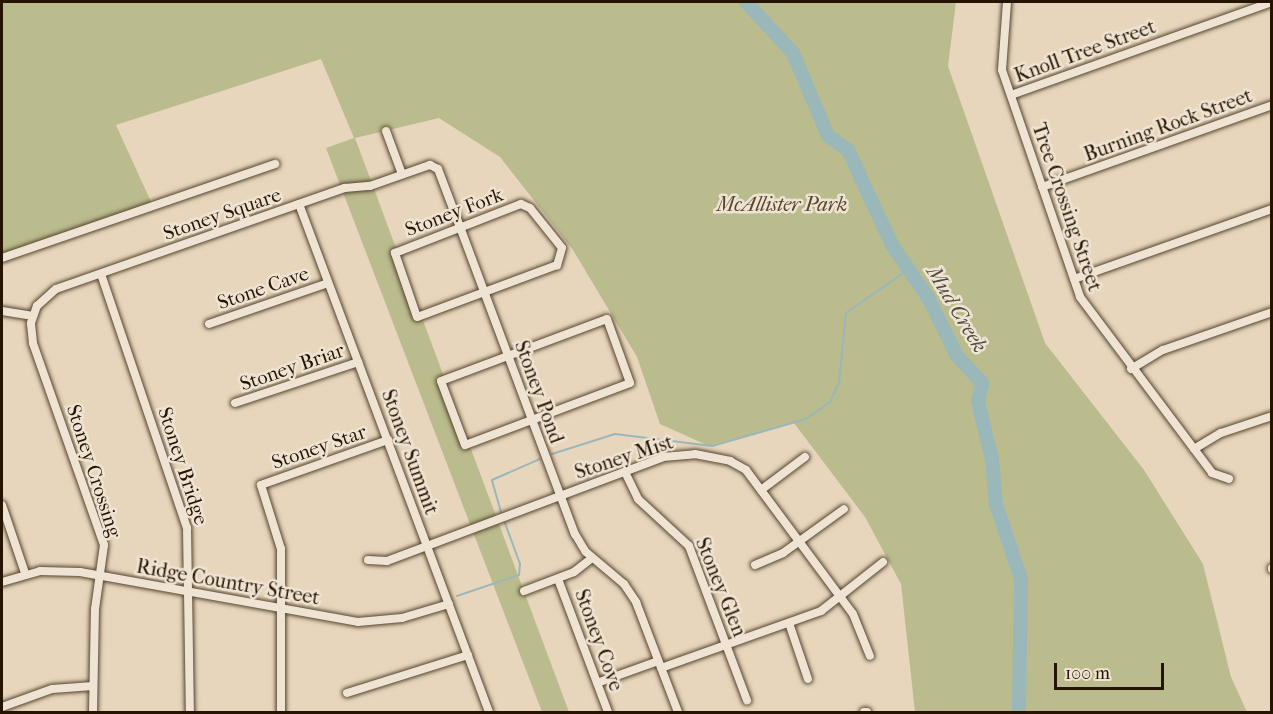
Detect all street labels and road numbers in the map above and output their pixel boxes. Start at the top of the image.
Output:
street label: Knoll Tree Street [1011,14,1159,88]
street label: Burning Rock Street [1081,83,1255,167]
street label: Tree Crossing Street [1027,120,1107,294]
street label: Stoney Fork [402,182,506,242]
street label: Stoney Square [160,183,284,245]
street label: Stone Cave [214,261,312,315]
street label: Stoney Pond [509,337,569,447]
street label: Stoney Briar [237,338,347,396]
street label: Stoney Summit [376,386,444,518]
street label: Stoney Crossing [61,401,127,541]
street label: Stoney Bridge [153,404,213,528]
street label: Stoney Star [268,420,370,474]
street label: Stoney Mist [572,430,676,484]
street label: Stoney Glen [690,534,752,640]
street label: Ridge Country Street [135,554,321,610]
street label: Stoney Cove [570,586,628,694]

